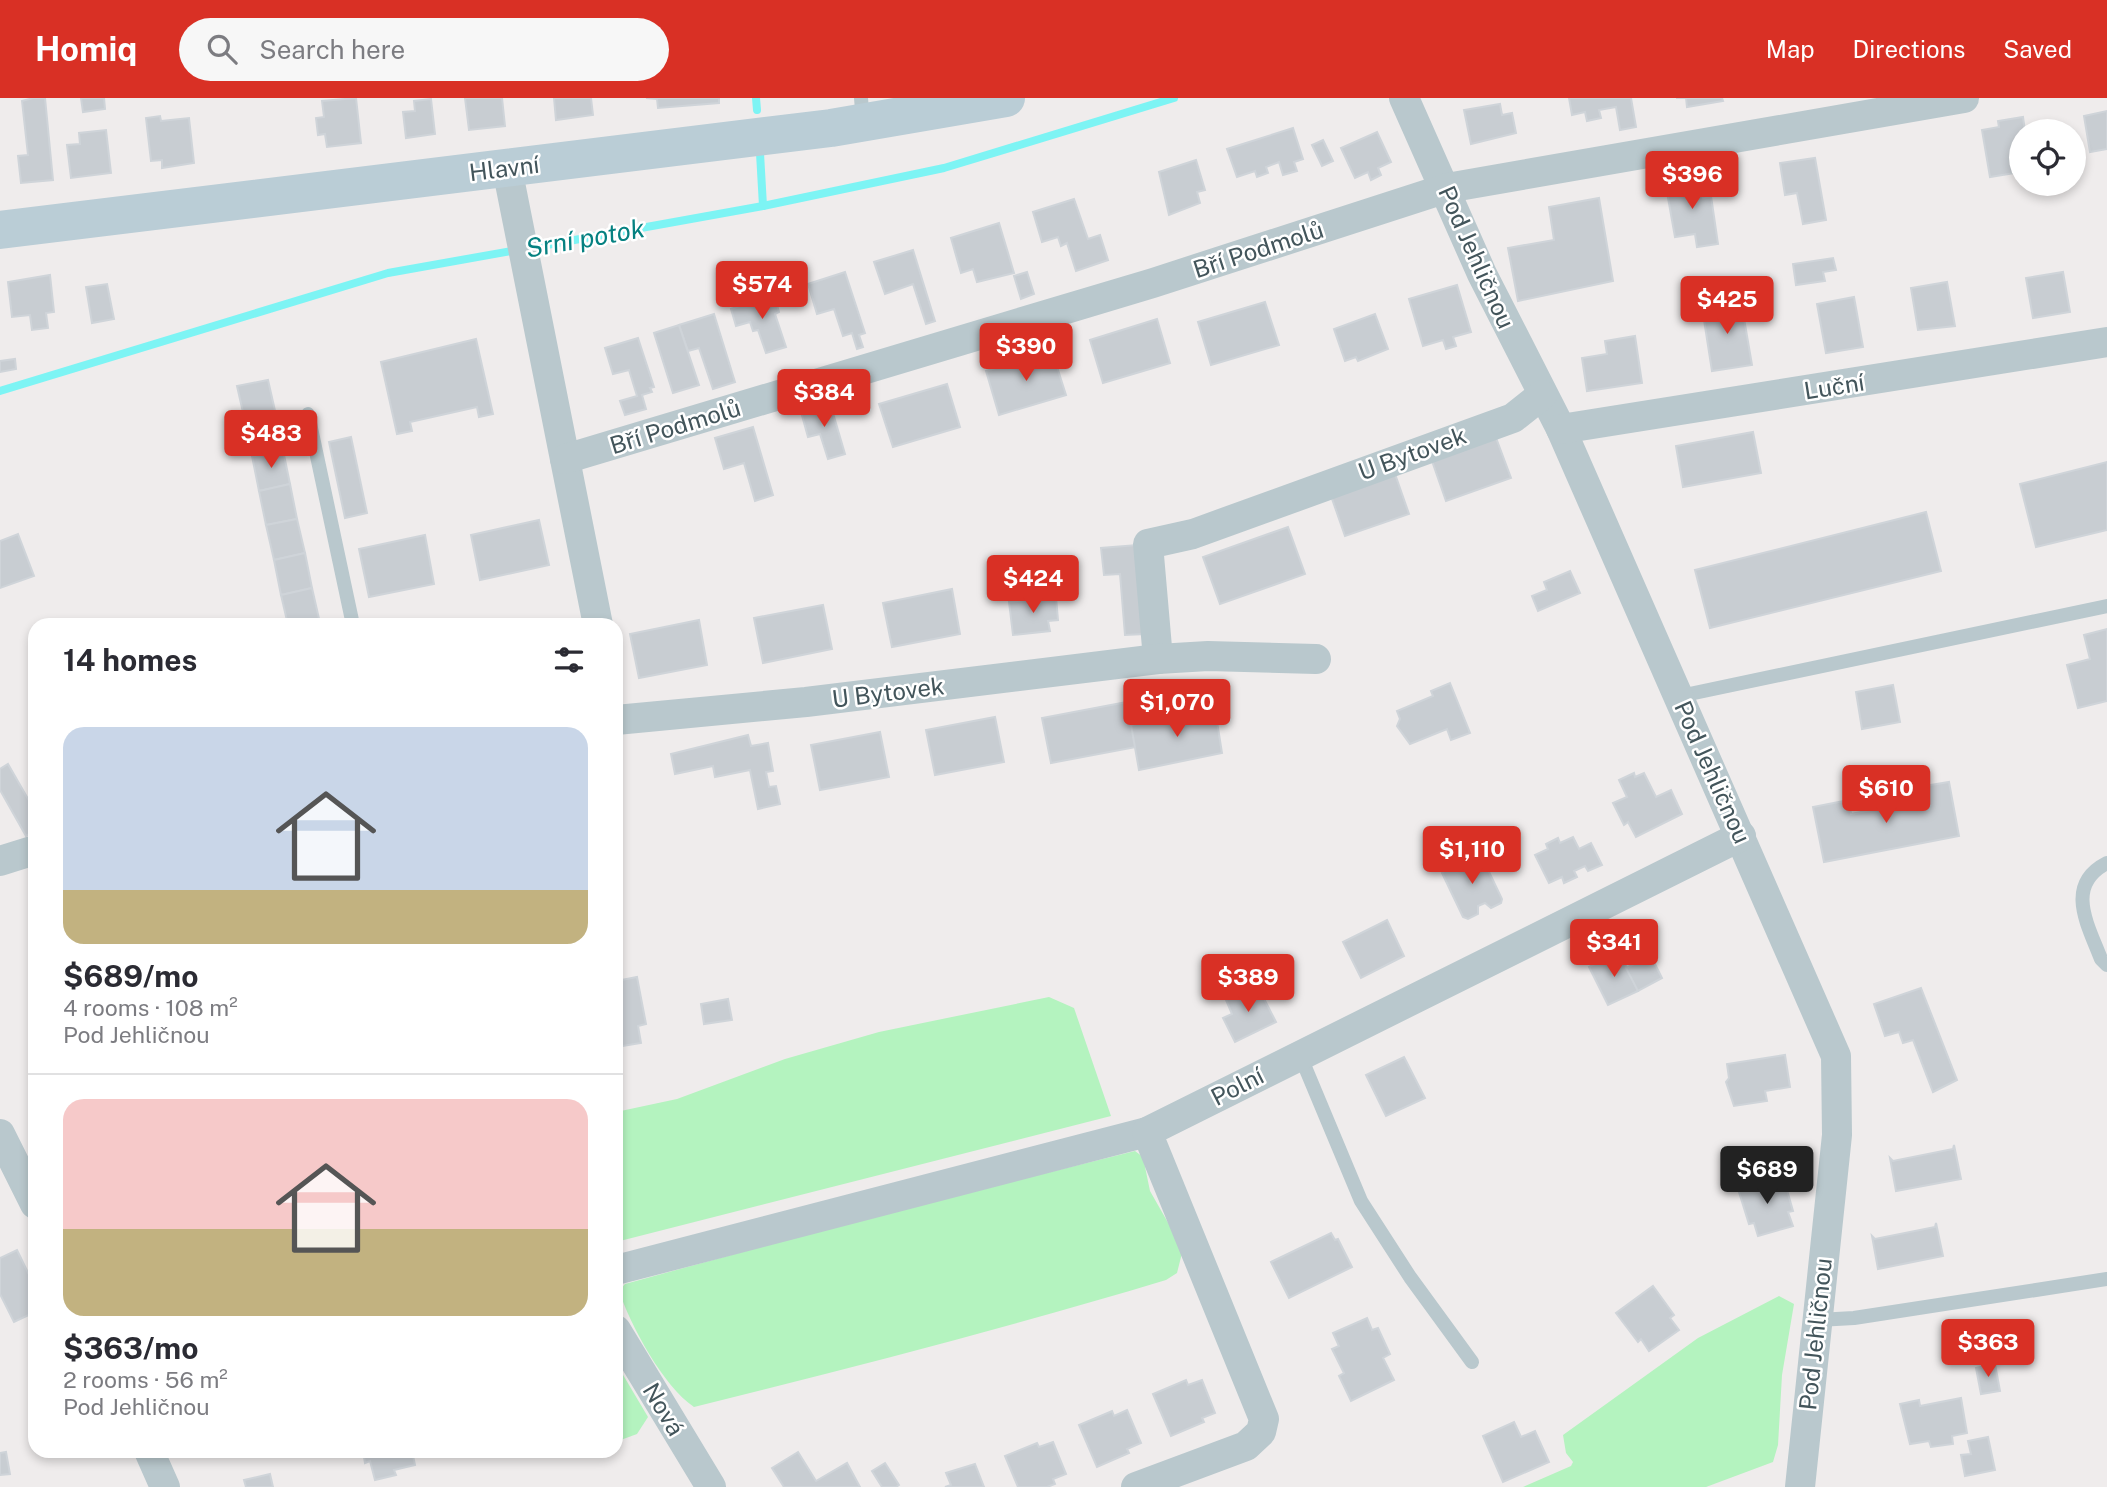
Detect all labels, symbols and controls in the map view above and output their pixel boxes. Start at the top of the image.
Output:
search box [179,18,669,81]
text: Homiq [35,30,137,68]
icon: search [203,30,241,68]
text: Search here [259,34,405,65]
text: Map [1766,35,1815,63]
text: Directions [1853,35,1965,63]
text: Saved [2003,35,2072,63]
map controls [2009,119,2086,196]
button: locate [2009,119,2086,196]
street label: Hlavní [467,150,542,186]
pin: $396 [1651,152,1733,211]
text: $396 [1661,160,1723,187]
street label: Pod Jehličnou [1433,181,1521,333]
water label: Srní potok [523,212,647,264]
street label: Bří Podmolů [1189,215,1327,283]
pin: $574 [721,262,803,321]
text: $574 [732,270,792,297]
pin: $425 [1686,276,1768,336]
text: $425 [1697,285,1757,312]
pin: $390 [985,324,1067,383]
text: $390 [996,332,1056,359]
street label: Luční [1802,367,1867,405]
pin: $384 [783,370,865,429]
text: $384 [793,378,855,405]
street label: Bří Podmolů [606,393,744,459]
pin: $483 [230,410,312,470]
text: $483 [240,419,302,446]
street label: U Bytovek [1354,421,1470,485]
pin: $424 [992,556,1074,615]
text: $424 [1003,564,1063,591]
icon: filters [550,641,588,679]
text: 14 homes [63,642,197,678]
street label: U Bytovek [830,671,946,713]
pin: $1,070 [1120,680,1234,739]
text: $1,070 [1139,688,1215,715]
street label: Pod Jehličnou [1669,696,1757,848]
pin: $610 [1845,766,1927,825]
icon: home [263,773,389,899]
text: $610 [1858,774,1914,801]
pin: $1,110 [1415,826,1529,886]
text: $1,110 [1439,835,1505,862]
pin: $341 [1573,920,1655,979]
text: $341 [1586,928,1642,955]
pin: $389 [1207,954,1289,1014]
text: $689/mo [63,958,199,994]
text: $389 [1217,963,1279,990]
text: 4 rooms · 108 m² [63,994,238,1021]
text: Pod Jehličnou [63,1021,210,1048]
street label: Polní [1206,1060,1269,1111]
icon: home [263,1145,389,1271]
pin: $689 [1726,1146,1808,1206]
text: $689 [1736,1155,1798,1182]
street label: Pod Jehličnou [1793,1256,1837,1412]
pin: $363 [1947,1320,2029,1379]
text: $363 [1957,1328,2019,1355]
text: $363/mo [63,1330,199,1366]
text: 2 rooms · 56 m² [63,1366,228,1393]
street label: Nová [637,1378,691,1440]
text: Pod Jehličnou [63,1393,210,1420]

